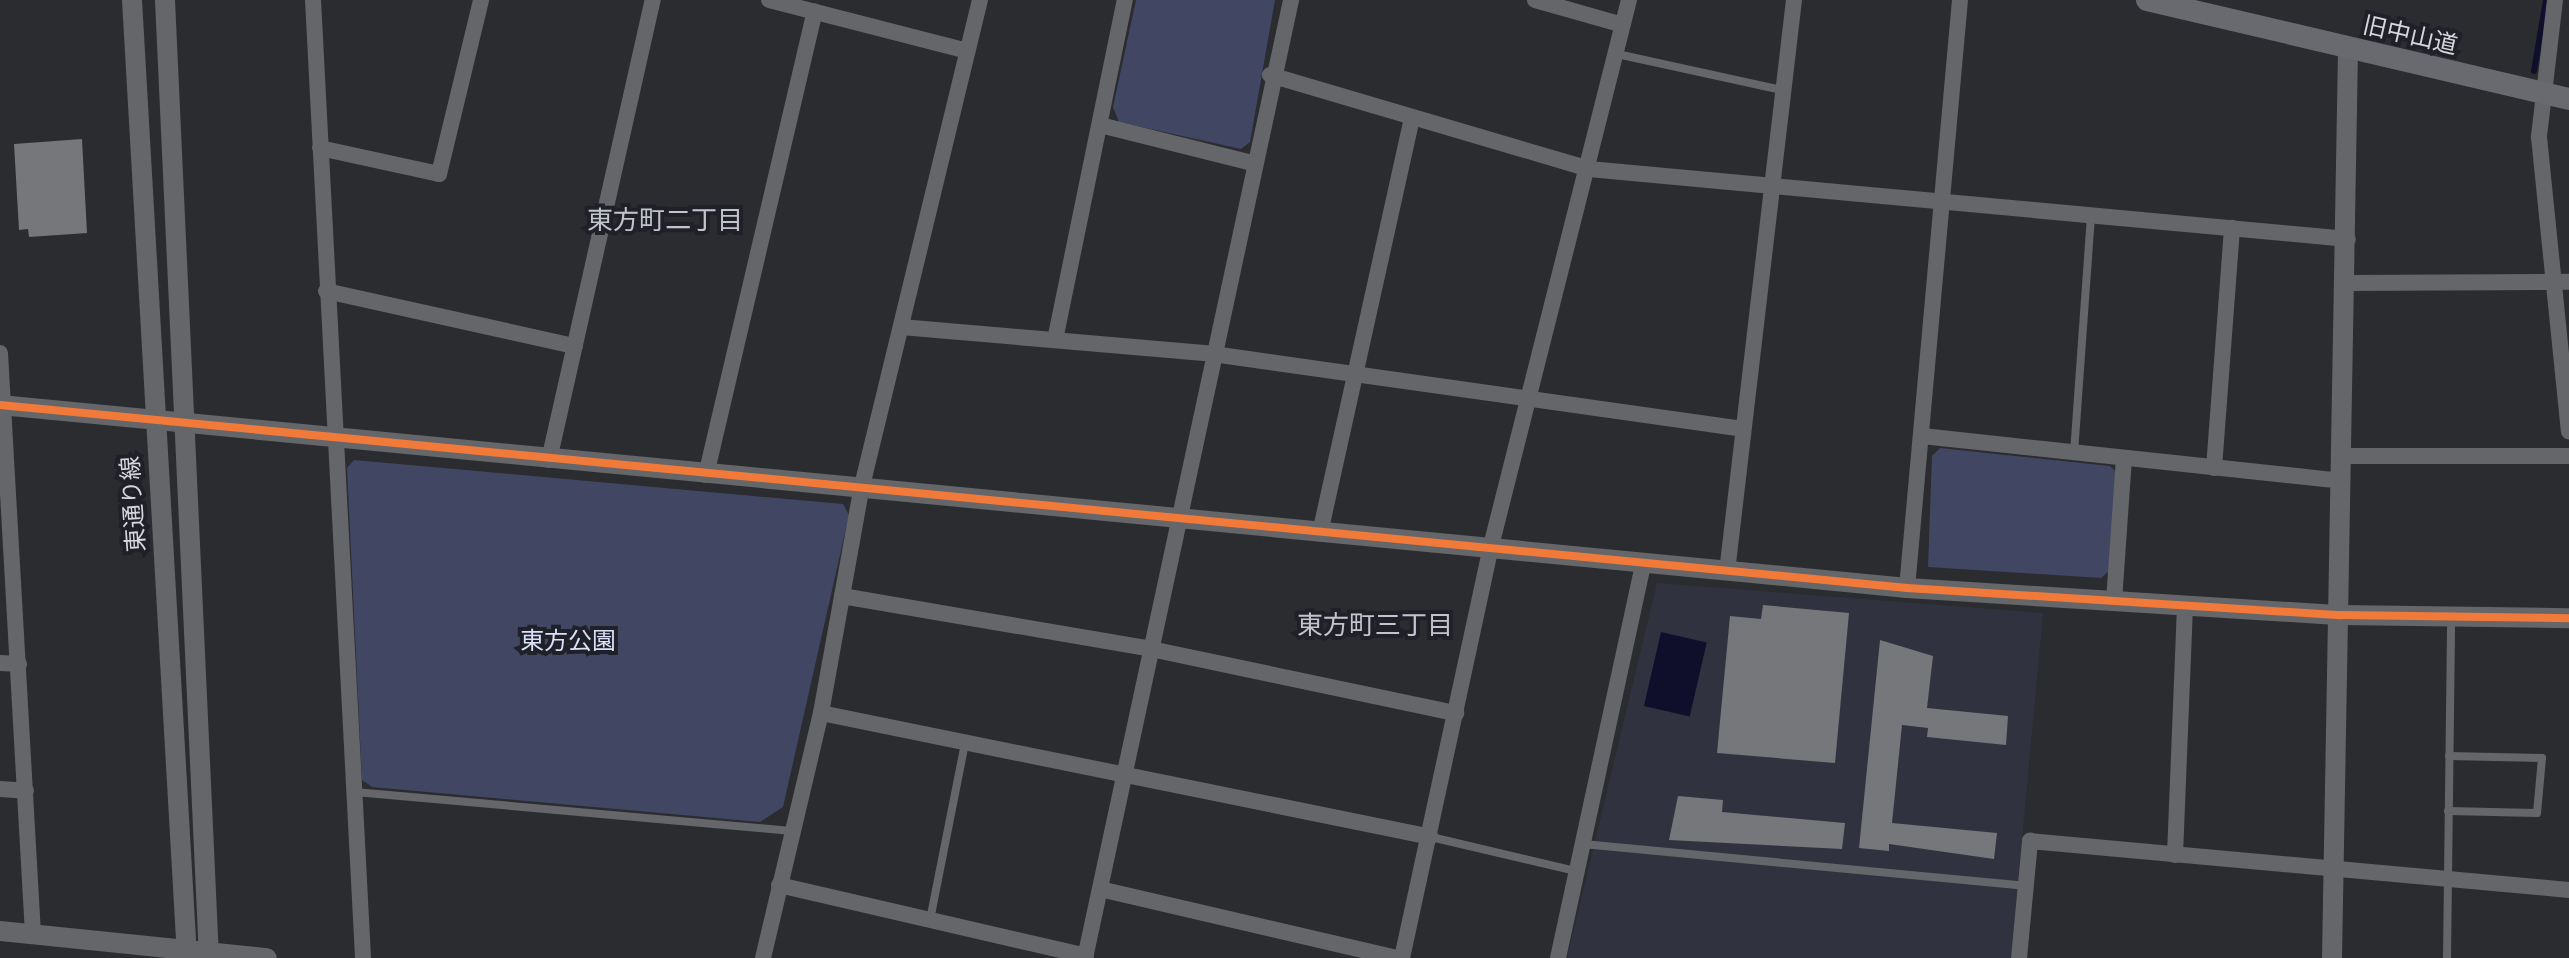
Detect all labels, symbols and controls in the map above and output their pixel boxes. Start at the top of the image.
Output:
street label: 旧中山道 [2360,11,2460,61]
district label: 東方町二丁目 [587,205,743,237]
street label: 東通り線 [116,455,152,553]
district label: 東方町三丁目 [1297,610,1453,642]
park label: 東方公園 [520,628,616,656]

